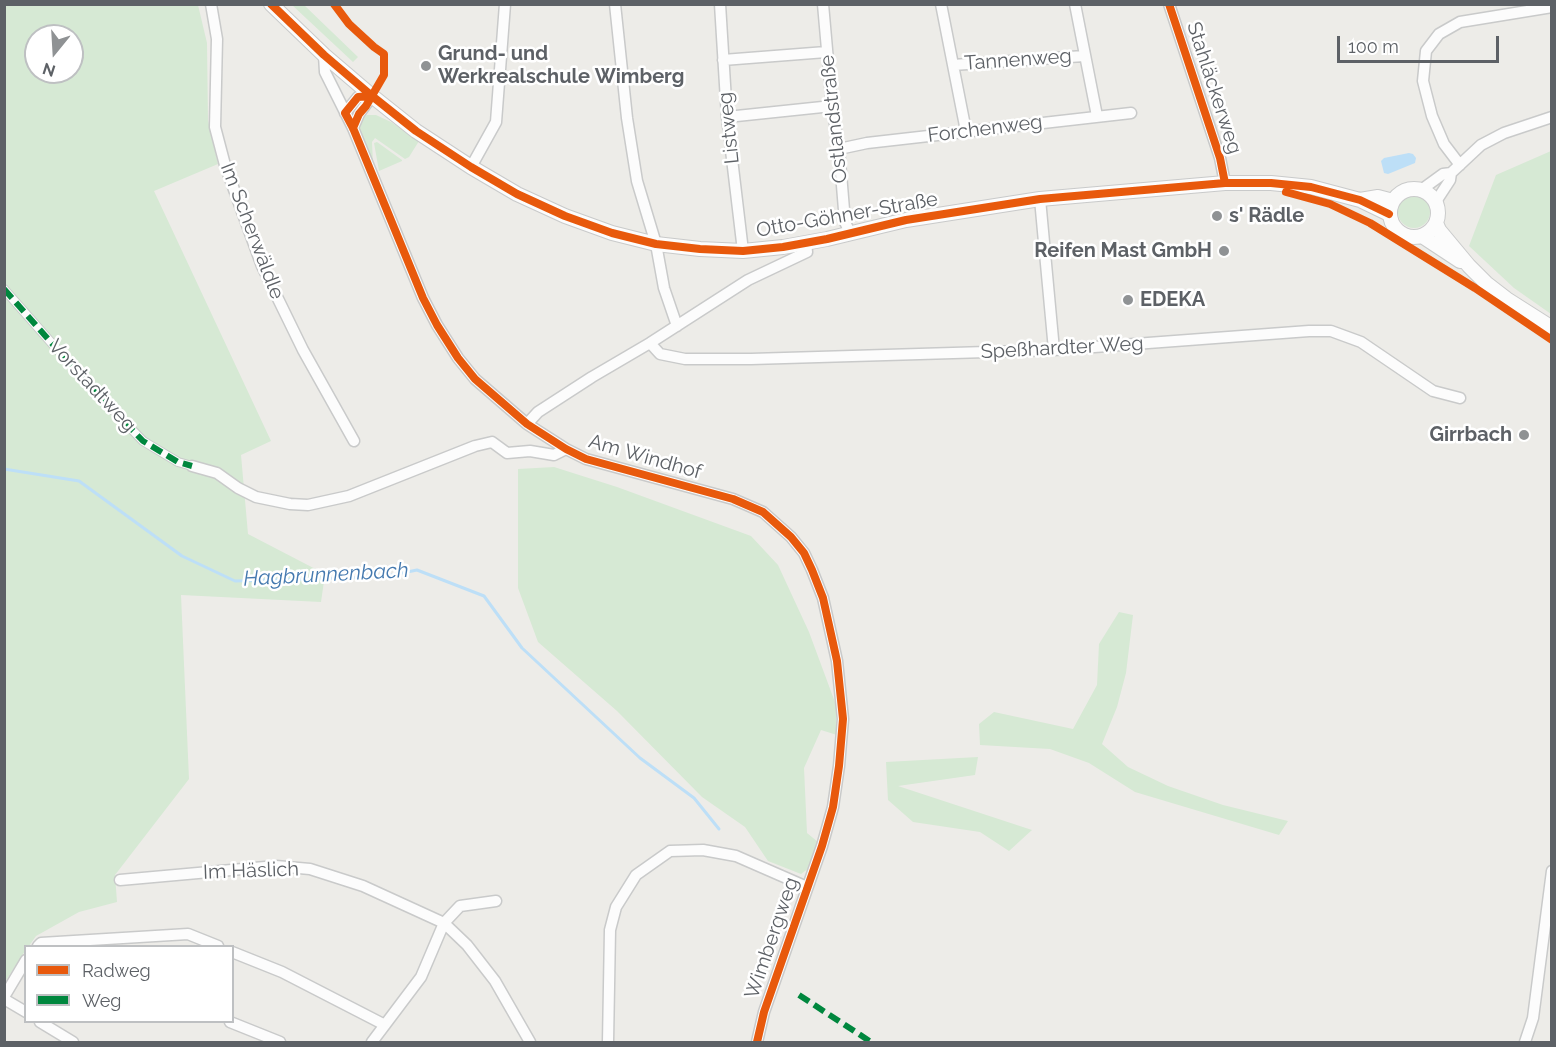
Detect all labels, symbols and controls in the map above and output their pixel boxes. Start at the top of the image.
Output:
street label: Stahläckerweg [1181,19,1247,157]
north arrow [24,24,84,84]
scale bar [1340,24,1502,62]
text: 100 m [1348,36,1399,57]
place label: Grund- und Werkrealschule Wimberg [438,42,684,89]
street label: Tannenweg [964,44,1072,76]
street label: Ostlandstraße [815,54,853,184]
text: N [40,59,58,81]
marker: Grund- und Werkrealschule Wimberg [419,59,433,73]
street label: Listweg [713,91,745,165]
street label: Forchenweg [926,110,1044,148]
street label: Im Scherwäldle [215,160,289,302]
street label: Otto-Göhner-Straße [754,187,940,243]
place label: s' Rädle [1229,204,1304,228]
marker: s' Rädle [1210,209,1224,223]
place label: Reifen Mast GmbH [1034,239,1212,263]
marker: Reifen Mast GmbH [1217,244,1231,258]
place label: EDEKA [1140,288,1205,312]
marker: EDEKA [1121,293,1135,307]
street label: Speßhardter Weg [980,332,1144,364]
street label: Vorstadtweg [43,335,141,437]
place label: Girrbach [1429,423,1512,447]
marker: Girrbach [1517,428,1531,442]
street label: Am Windhof [586,429,704,485]
water label: Hagbrunnenbach [243,558,409,592]
street label: Im Häslich [203,857,299,885]
street label: Wimbergweg [740,874,804,1002]
legend [24,945,234,1023]
text: Radweg [82,960,151,981]
text: Weg [82,990,121,1011]

